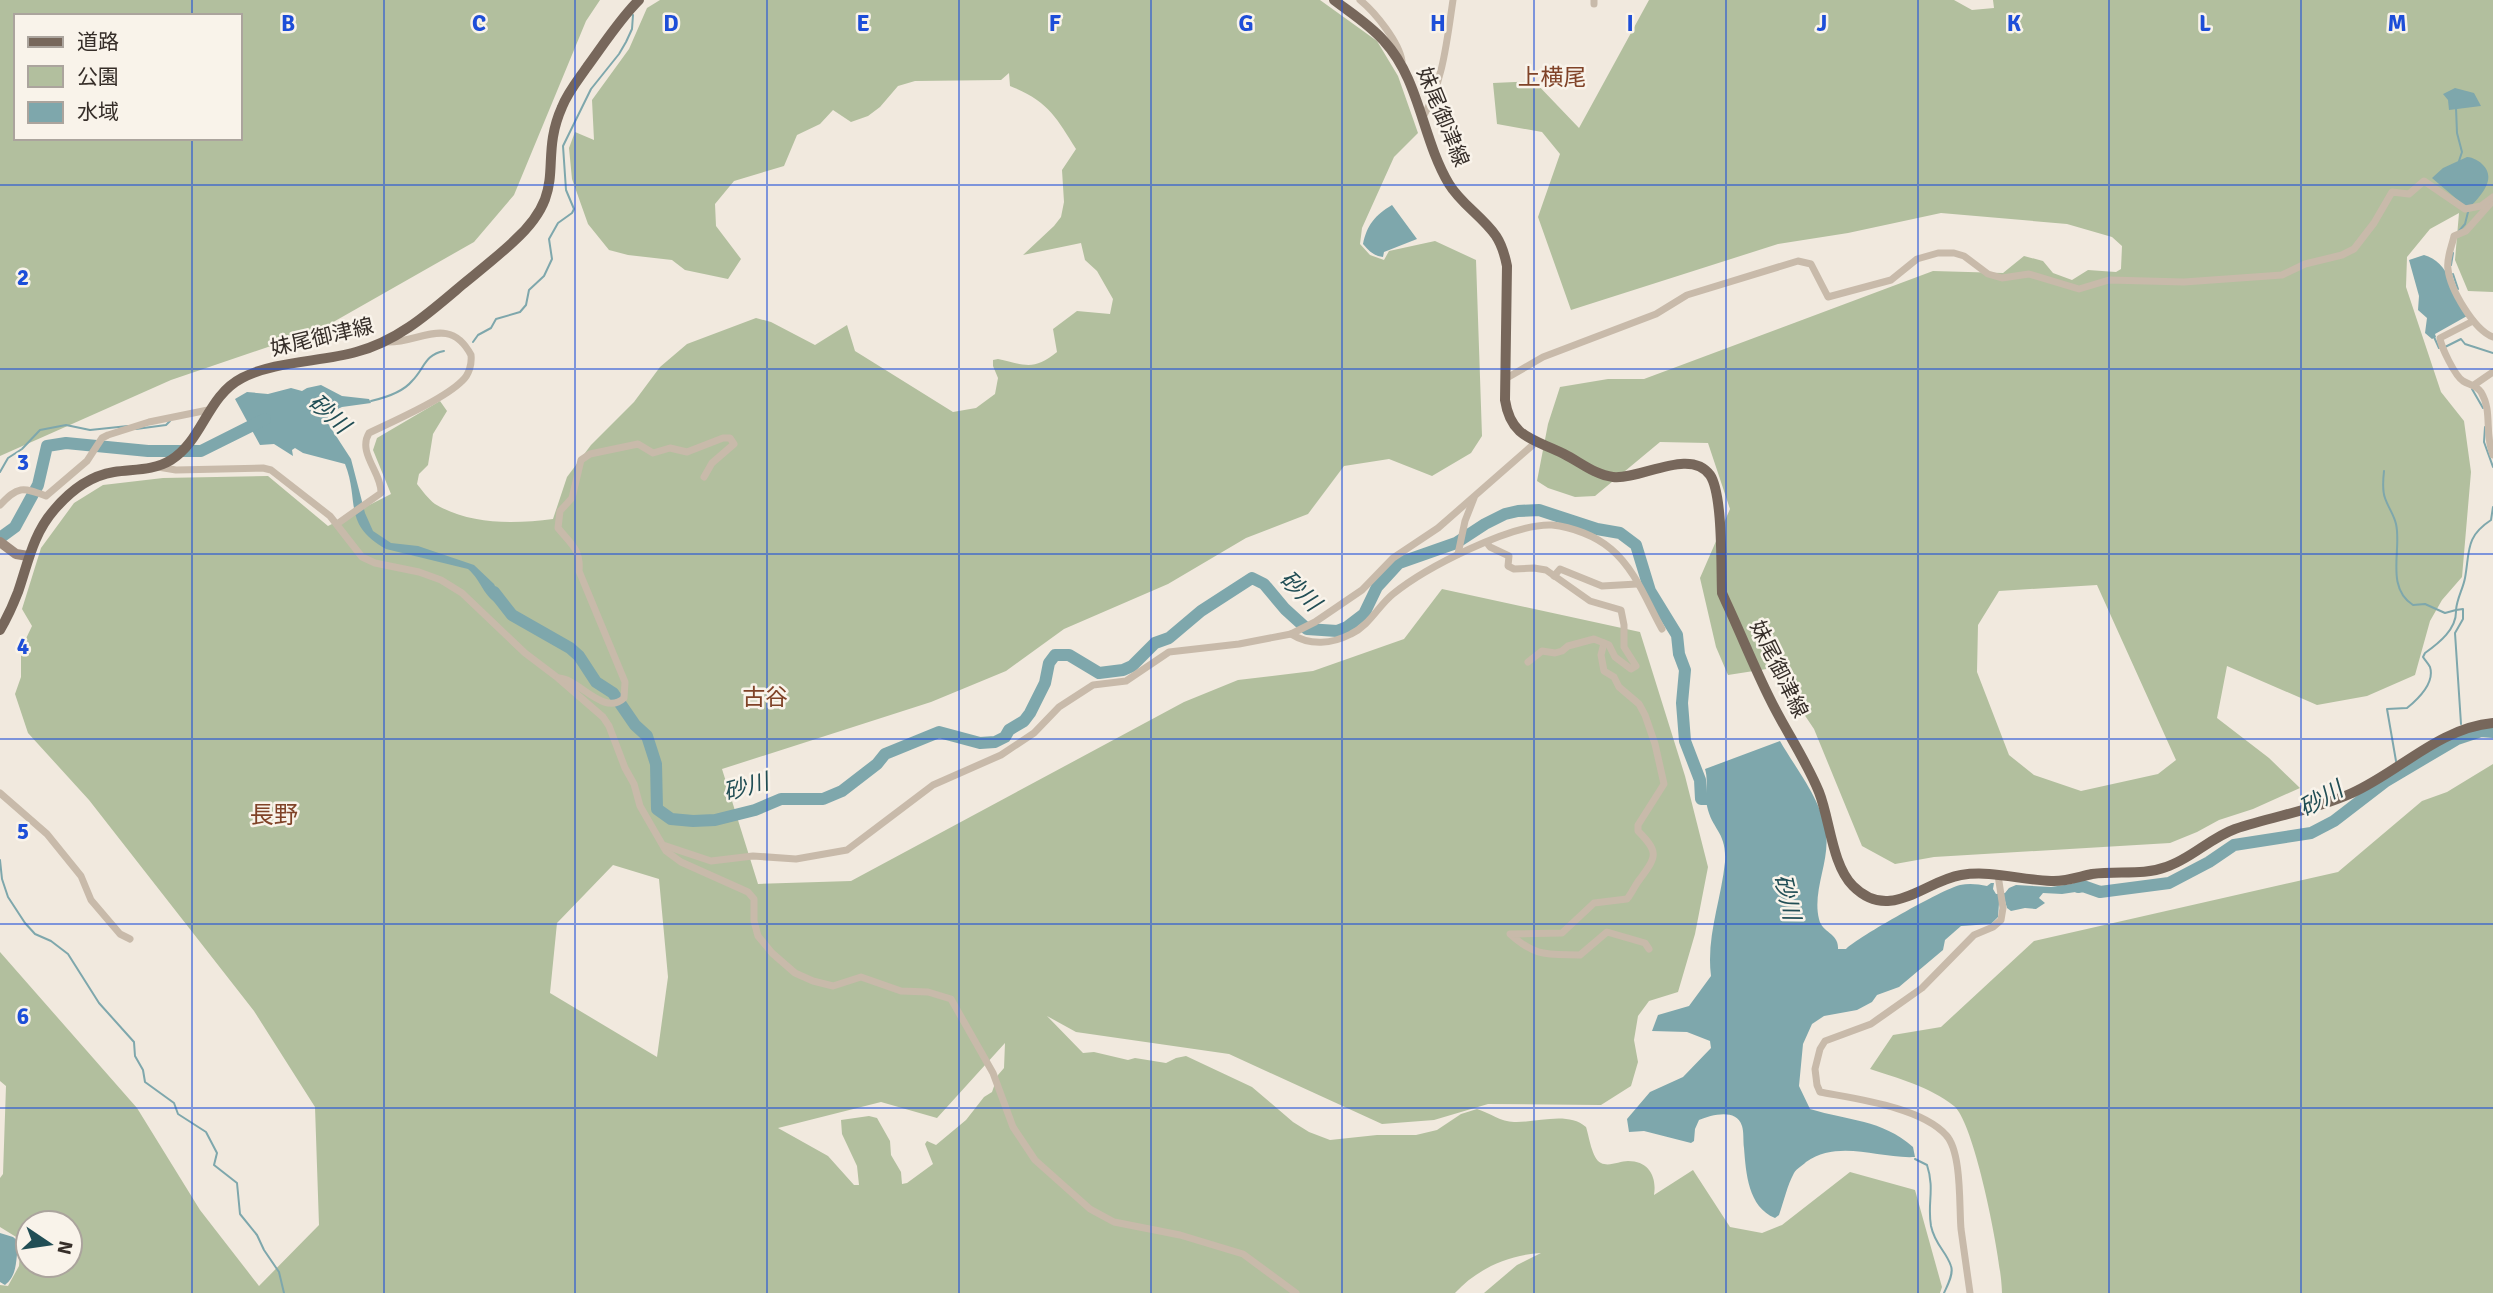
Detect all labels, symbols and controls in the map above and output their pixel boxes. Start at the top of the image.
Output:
text: B [281,9,295,38]
text: C [472,9,486,38]
text: D [663,9,679,38]
text: E [856,9,870,38]
text: F [1049,9,1061,38]
text: G [1238,9,1254,38]
text: H [1430,9,1446,38]
text: I [1626,9,1634,38]
text: J [1817,9,1827,38]
text: K [2007,9,2022,38]
text: L [2199,9,2211,38]
text: M [2387,9,2407,38]
legend [14,14,242,140]
text: 道路 [77,29,119,55]
street label: 妹尾御津線 [1411,63,1475,171]
district label: 上横尾 [1518,63,1587,92]
text: 公園 [77,64,119,90]
text: 水域 [77,99,119,125]
text: 2 [17,263,29,292]
street label: 妹尾御津線 [268,313,376,361]
water label: 砂川 [302,388,358,442]
text: 3 [17,448,29,477]
water label: 砂川 [1273,565,1329,619]
street label: 妹尾御津線 [1744,616,1814,722]
text: 4 [17,632,29,661]
district label: 古谷 [742,683,788,712]
water label: 砂川 [720,766,775,807]
water label: 砂川 [2294,773,2351,823]
district label: 長野 [250,800,298,830]
text: 5 [17,817,29,846]
water label: 砂川 [1768,871,1807,926]
text: 6 [17,1002,29,1031]
north arrow [14,1209,84,1279]
text: N [51,1238,78,1257]

